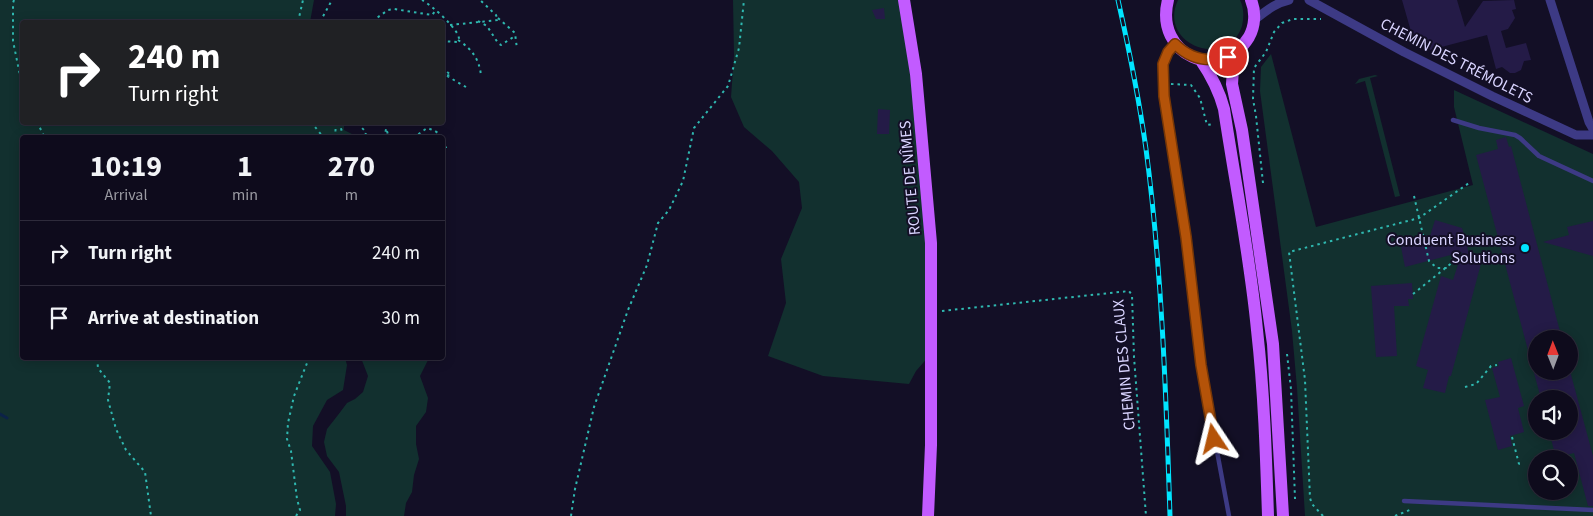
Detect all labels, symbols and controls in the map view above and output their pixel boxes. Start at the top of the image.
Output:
street label: CHEMIN DES TRÉMOLETS [1376,13,1537,109]
text: 240 m [128,32,220,82]
pin [1207,36,1249,78]
icon: right [45,40,110,105]
icon: arrive [1214,43,1242,71]
text: Turn right [128,78,218,110]
street label: ROUTE DE NÎMES [894,120,926,236]
text: 10:19 [90,145,162,188]
text: 1 [237,145,253,188]
text: 270 [328,145,375,188]
text: Arrival [104,184,147,206]
text: min [232,184,258,206]
text: m [345,184,358,206]
place label: Conduent Business Solutions [1387,229,1515,269]
icon: right [45,239,73,267]
text: Turn right [88,240,172,267]
text: 240 m [372,240,420,267]
marker: Conduent Business Solutions [1519,242,1531,254]
street label: CHEMIN DES CLAUX [1107,299,1141,431]
icon: arrive [45,304,73,332]
text: Arrive at destination [88,305,259,332]
text: 30 m [382,305,420,332]
north arrow [1528,330,1578,380]
map controls [1528,330,1578,500]
button: sound [1528,390,1578,440]
position arrow [1187,412,1239,464]
button: search [1528,450,1578,500]

